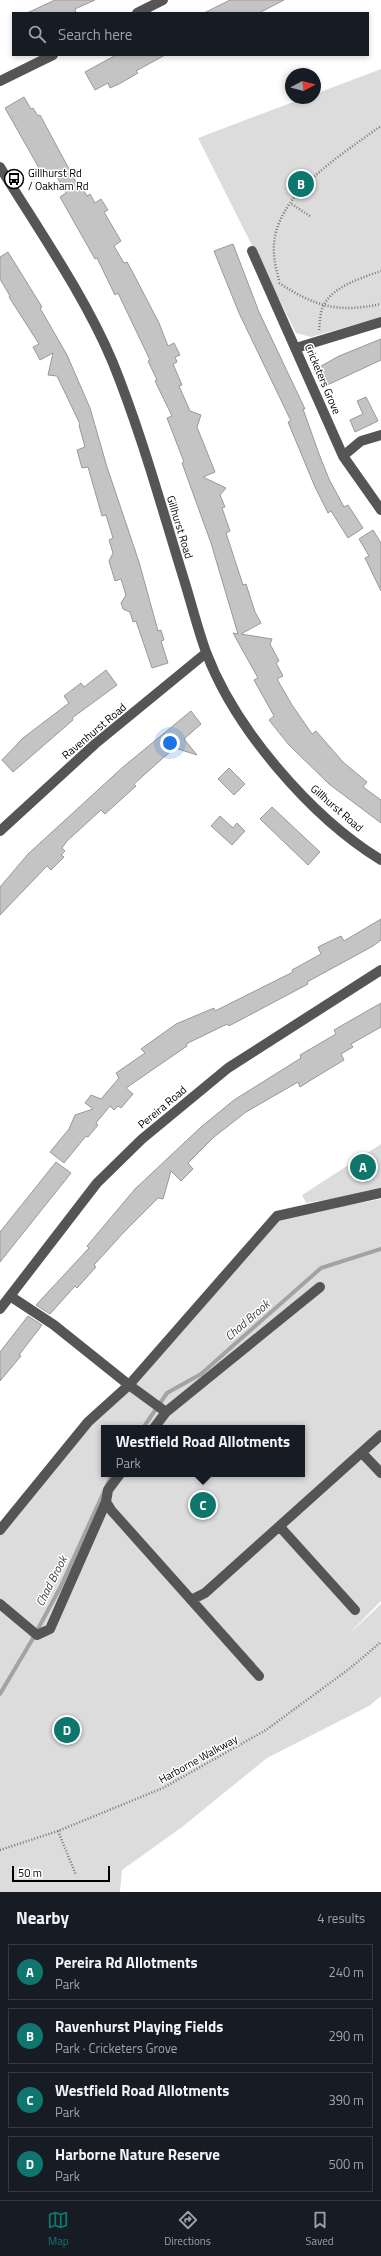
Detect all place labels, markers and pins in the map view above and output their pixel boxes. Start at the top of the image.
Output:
place label: Gillhurst Rd / Oakham Rd [28,165,89,194]
bus stop icon: Gillhurst Rd / Oakham Rd [3,168,25,190]
pin: B [288,169,314,199]
pin: A [350,1152,376,1182]
pin: C [190,1490,216,1520]
pin: D [54,1715,80,1745]

